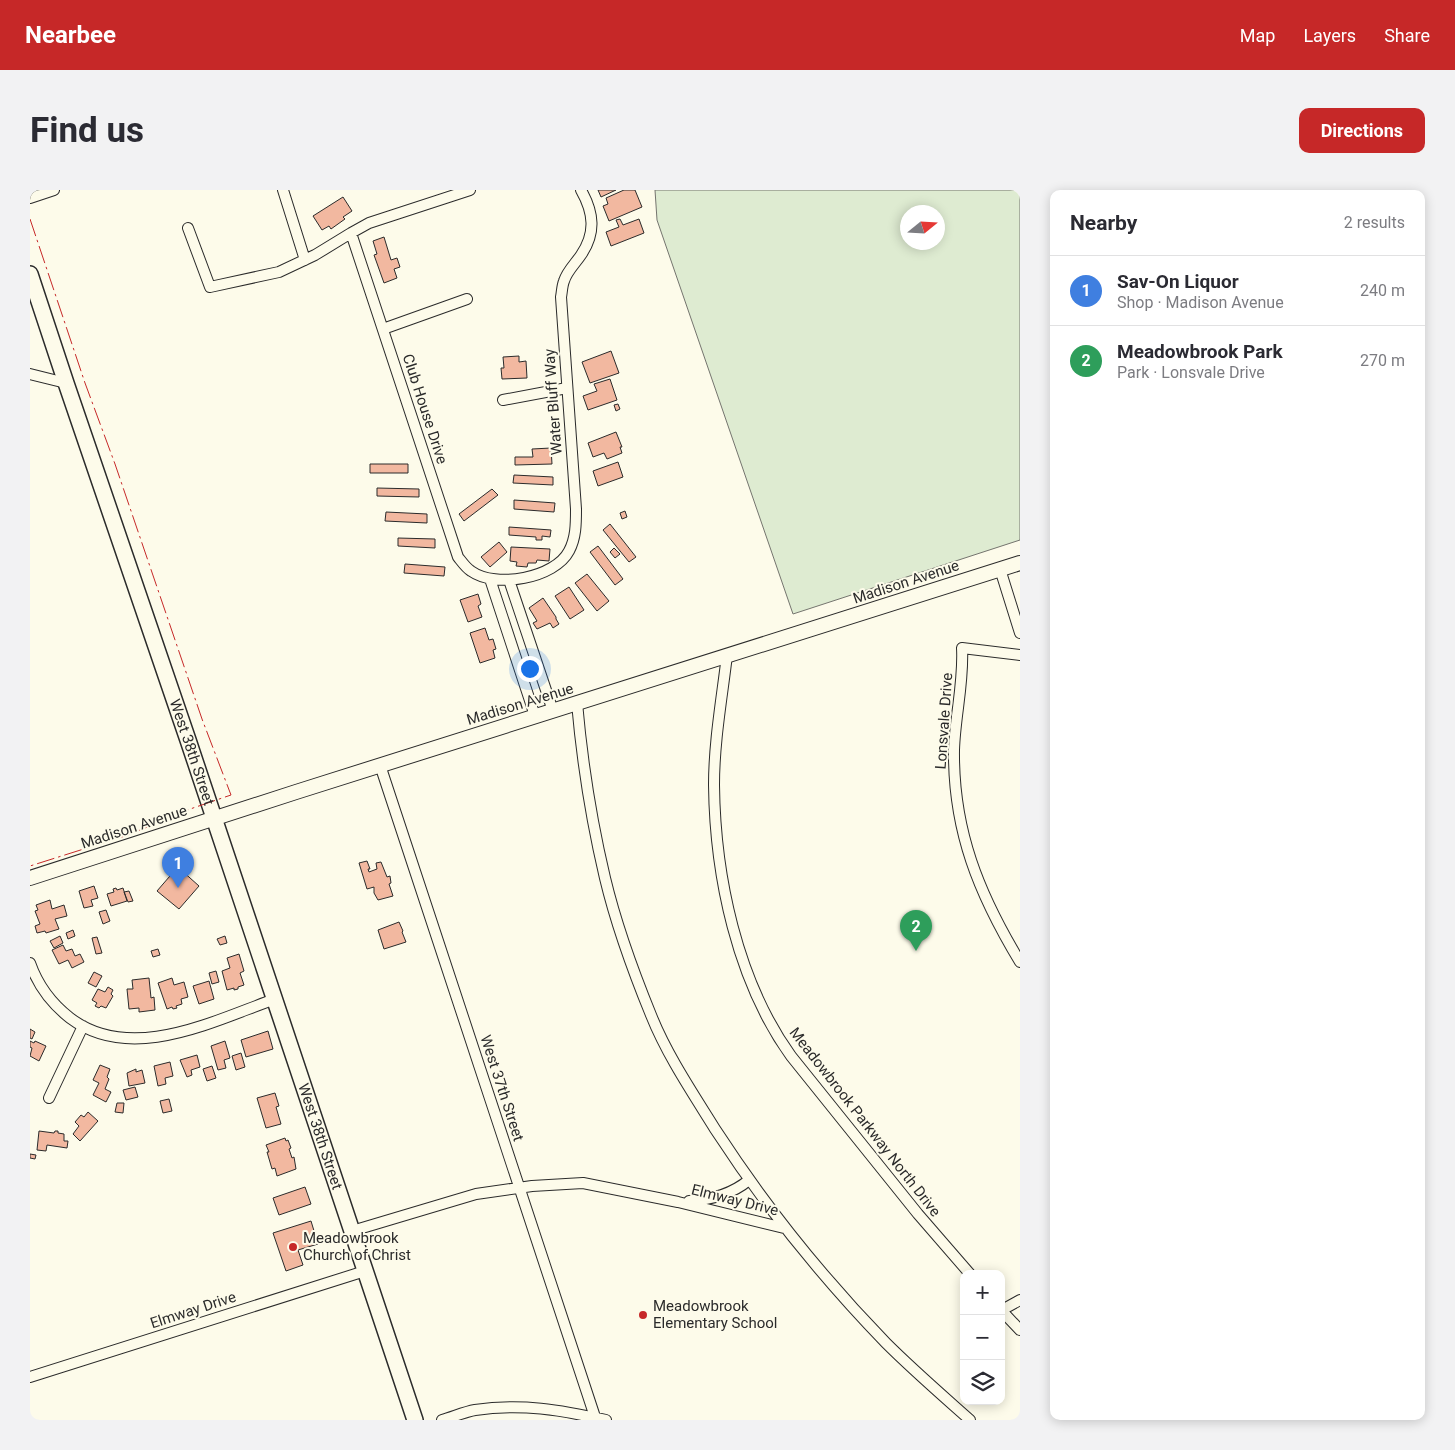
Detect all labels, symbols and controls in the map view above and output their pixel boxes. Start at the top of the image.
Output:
text: Nearbee [25,21,116,49]
text: Map [1240,25,1275,46]
text: Layers [1303,25,1356,46]
text: Share [1384,25,1430,46]
button: Directions [1299,108,1425,153]
text: Find us [30,110,144,151]
north arrow [900,205,945,250]
text: Nearby [1070,211,1137,235]
text: 2 results [1344,213,1405,232]
text: Sav-On Liquor [1117,270,1239,293]
text: 1 [1081,281,1091,300]
text: 240 m [1360,281,1405,300]
text: Shop · Madison Avenue [1117,293,1284,312]
text: Meadowbrook Park [1117,340,1283,363]
street label: Water Bluff Way [540,348,566,456]
text: 2 [1081,351,1091,370]
text: 270 m [1360,351,1405,370]
street label: Club House Drive [399,352,451,466]
text: Park · Lonsvale Drive [1117,363,1265,382]
street label: Madison Avenue [851,556,961,608]
your location [517,656,543,682]
street label: Lonsvale Drive [932,672,956,770]
street label: Madison Avenue [464,679,576,729]
street label: West 38th Street [166,697,218,808]
street label: Madison Avenue [79,801,189,853]
pin: 1 [162,847,194,888]
pin: 2 [900,910,932,951]
street label: Meadowbrook Parkway North Drive [786,1024,944,1220]
street label: West 37th Street [476,1033,528,1144]
street label: West 38th Street [294,1081,346,1192]
street label: Elmway Drive [690,1180,780,1220]
place label: Meadowbrook Church of Christ [303,1229,411,1264]
marker: Meadowbrook Church of Christ [287,1241,299,1253]
map controls [960,1270,1005,1405]
button: + [960,1270,1005,1315]
street label: Elmway Drive [148,1288,238,1332]
place label: Meadowbrook Elementary School [653,1297,777,1332]
marker: Meadowbrook Elementary School [637,1309,649,1321]
button: − [960,1315,1005,1360]
button: layers [960,1360,1005,1405]

